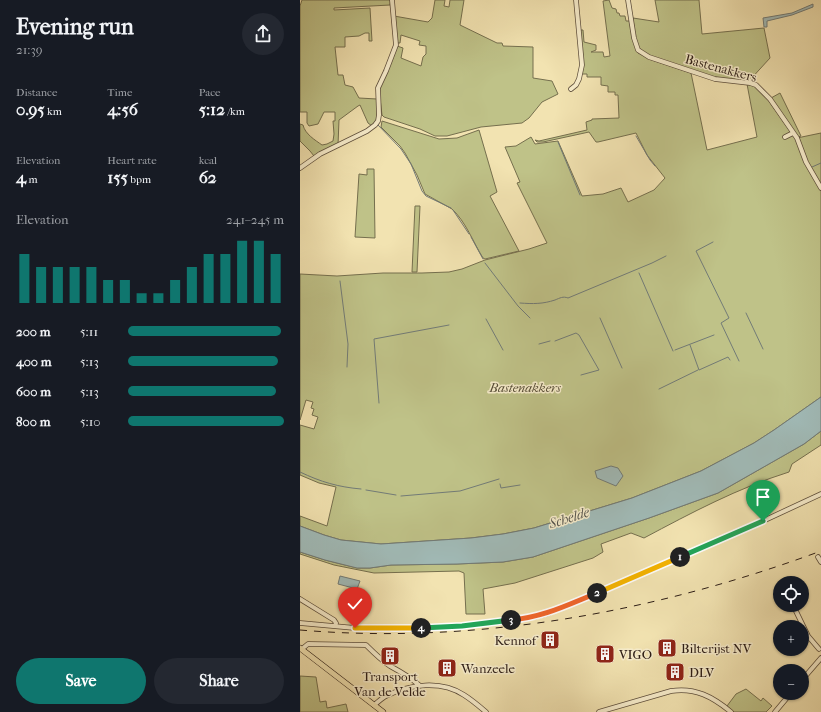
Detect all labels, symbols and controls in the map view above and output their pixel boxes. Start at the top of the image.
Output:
button: share [242,13,284,55]
text: Evening run [16,14,134,40]
text: 21:39 [16,42,43,57]
street label: Bastenakkers [683,51,759,85]
text: Distance [16,86,57,99]
text: Time [107,86,132,99]
text: Pace [199,86,221,99]
text: 0.95 [16,99,45,119]
text: 4:56 [107,99,138,119]
text: 5:12 [199,99,225,119]
text: km [45,105,62,118]
text: /km [225,105,245,118]
text: Elevation [16,154,60,167]
text: Heart rate [107,154,157,167]
text: kcal [199,154,217,167]
text: 4 [16,167,26,187]
text: 155 [107,167,128,187]
text: 62 [199,167,217,187]
text: m [26,173,38,186]
text: bpm [128,173,151,186]
text: Elevation [16,212,69,227]
text: 241–245 m [226,212,284,227]
text: 200 m [16,324,51,339]
text: 5:11 [80,324,98,339]
text: 400 m [16,354,52,369]
text: 5:13 [80,354,99,369]
park label: Bastenakkers [488,380,562,395]
text: 600 m [16,384,51,399]
text: 5:13 [80,384,99,399]
text: 800 m [16,414,50,429]
text: 5:10 [80,414,101,429]
pin [746,480,780,521]
icon: arrive [752,486,774,508]
water label: Schelde [546,503,592,533]
pin: 1 [670,547,690,567]
text: 1 [678,550,682,563]
map controls [773,576,809,700]
button: locate [773,576,809,612]
pin: 2 [587,583,607,603]
text: 2 [594,586,600,599]
pin [338,587,372,628]
icon: check [344,593,366,615]
pin: 3 [501,610,521,630]
text: 3 [509,613,513,626]
pin: 4 [411,618,431,638]
button: + [773,620,809,656]
text: 4 [418,621,424,634]
building icon: Kennof [539,629,561,651]
place label: Kennof [495,633,539,648]
building icon: Bilterijst NV [656,637,678,659]
place label: Bilterijst NV [681,641,752,656]
building icon: VIGO [594,643,616,665]
building icon: Transport Van de Velde [379,645,401,667]
place label: VIGO [618,647,652,662]
building icon: Wanzeele [436,657,458,679]
button: Save [16,658,146,704]
button: Share [154,658,284,704]
place label: Wanzeele [460,661,515,676]
building icon: DLV [664,661,686,683]
button: − [773,664,809,700]
place label: DLV [689,665,715,680]
place label: Transport Van de Velde [353,669,426,699]

